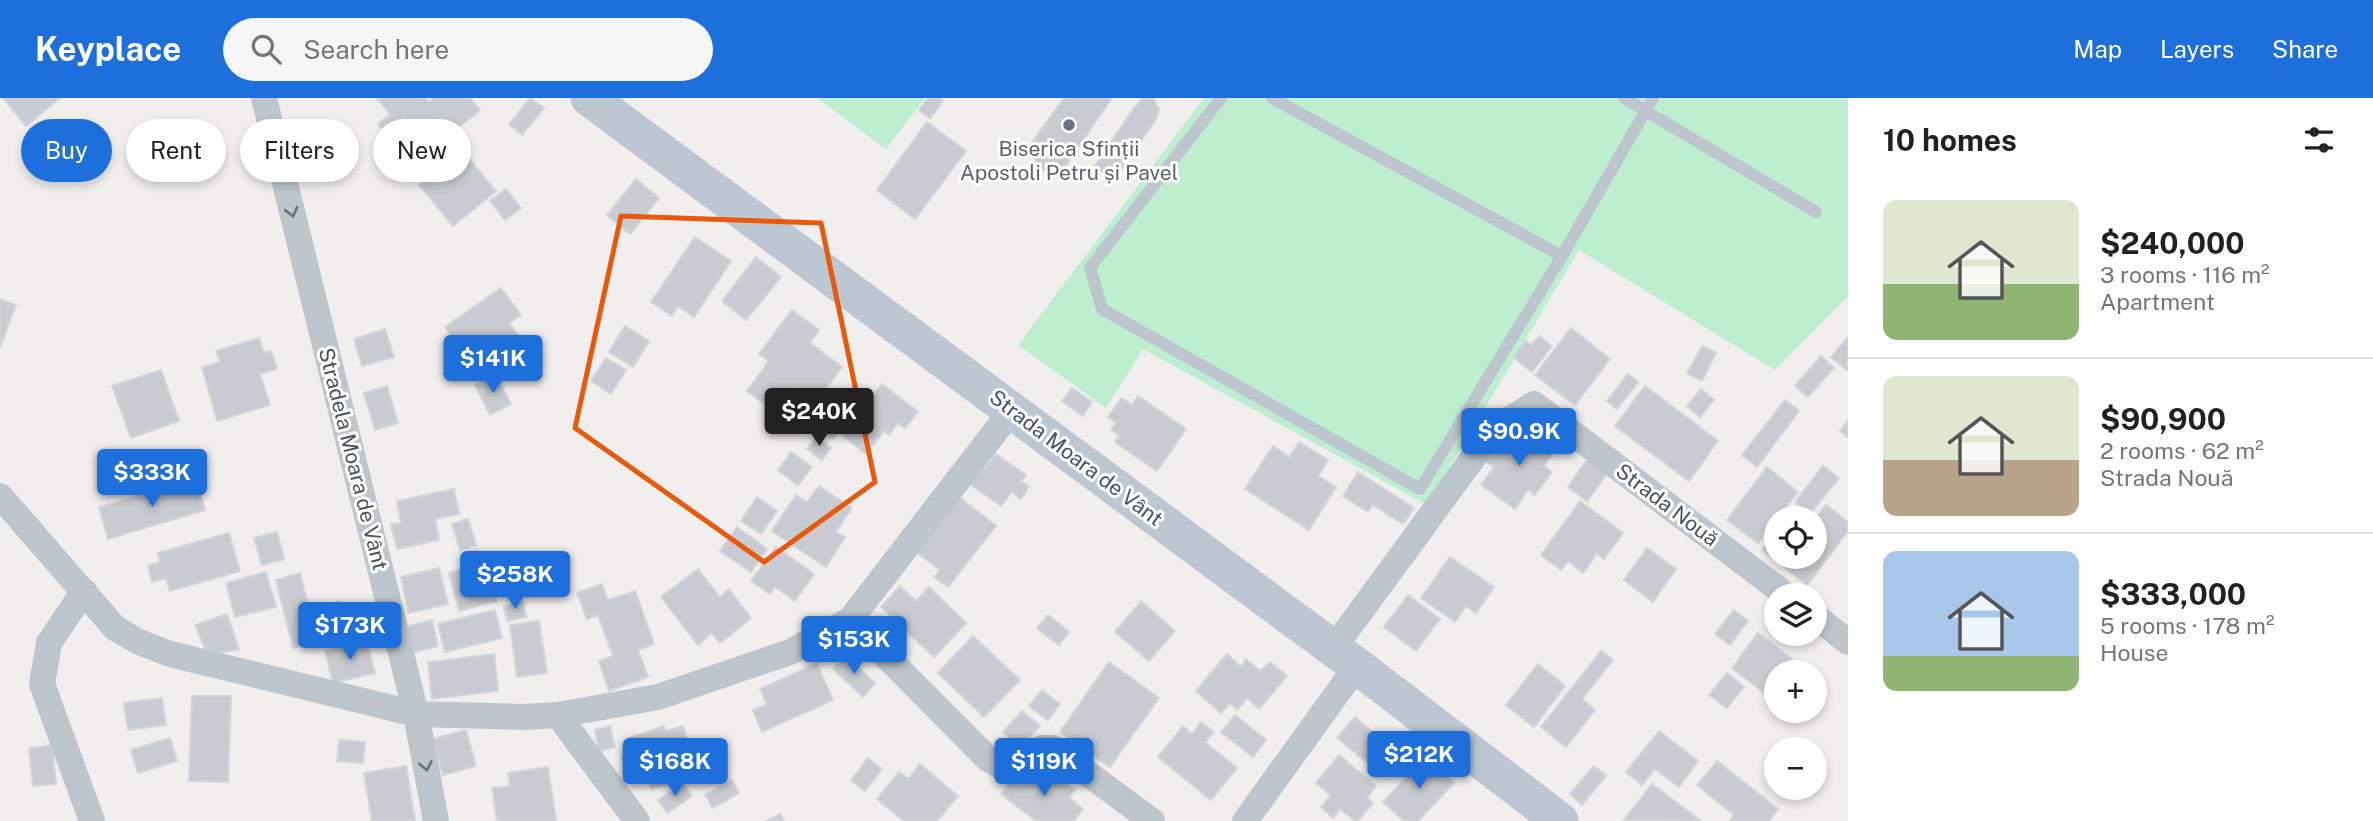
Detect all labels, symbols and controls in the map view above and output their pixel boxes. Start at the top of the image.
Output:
search box [223,18,713,81]
text: Keyplace [35,30,181,68]
icon: search [247,30,285,68]
text: Search here [303,34,449,65]
text: Map [2073,35,2122,63]
text: Layers [2160,35,2234,63]
text: Share [2272,35,2338,63]
marker: Biserica Sfinții Apostoli Petru și Pavel [1061,117,1077,133]
chip: Buy [21,119,112,182]
chip: Rent [126,119,226,182]
chip: Filters [240,119,359,182]
chip: New [373,119,471,182]
icon: filters [2300,121,2338,159]
text: 10 homes [1883,122,2017,158]
place label: Biserica Sfinții Apostoli Petru și Pavel [960,136,1178,185]
one-way arrow [284,206,298,218]
text: $240,000 [2100,225,2245,261]
icon: home [1939,228,2023,312]
text: 3 rooms · 116 m² [2100,261,2270,288]
text: Apartment [2100,288,2215,315]
pin: $141K [444,336,542,395]
text: $141K [460,344,526,371]
street label: Stradela Moara de Vânt [314,345,393,573]
street label: Strada Moara de Vânt [985,384,1168,531]
pin: $240K [770,388,868,448]
text: $240K [781,397,857,424]
text: $90,900 [2100,401,2226,437]
icon: home [1939,404,2023,488]
pin: $90.9K [1462,408,1576,468]
text: $90.9K [1477,417,1561,444]
text: 2 rooms · 62 m² [2100,437,2264,464]
pin: $333K [103,450,201,509]
text: $333K [113,458,191,485]
street label: Strada Nouă [1611,458,1723,551]
text: Strada Nouă [2100,464,2233,491]
map controls [1764,506,1827,800]
button: locate [1764,506,1827,569]
pin: $258K [466,552,564,611]
text: $258K [476,560,554,587]
text: $333,000 [2100,576,2246,612]
icon: home [1939,579,2023,663]
button: layers [1764,583,1827,646]
pin: $173K [301,602,399,662]
text: $173K [314,611,386,638]
text: 5 rooms · 178 m² [2100,612,2274,639]
pin: $153K [805,616,903,676]
text: $153K [818,625,890,652]
text: House [2100,639,2168,666]
button: + [1764,660,1827,723]
pin: $212K [1370,732,1468,791]
button: − [1764,737,1827,800]
pin: $168K [626,738,724,798]
pin: $119K [995,738,1093,798]
text: $212K [1383,740,1455,767]
text: $168K [639,747,711,774]
text: $119K [1011,747,1078,774]
one-way arrow [417,760,432,772]

